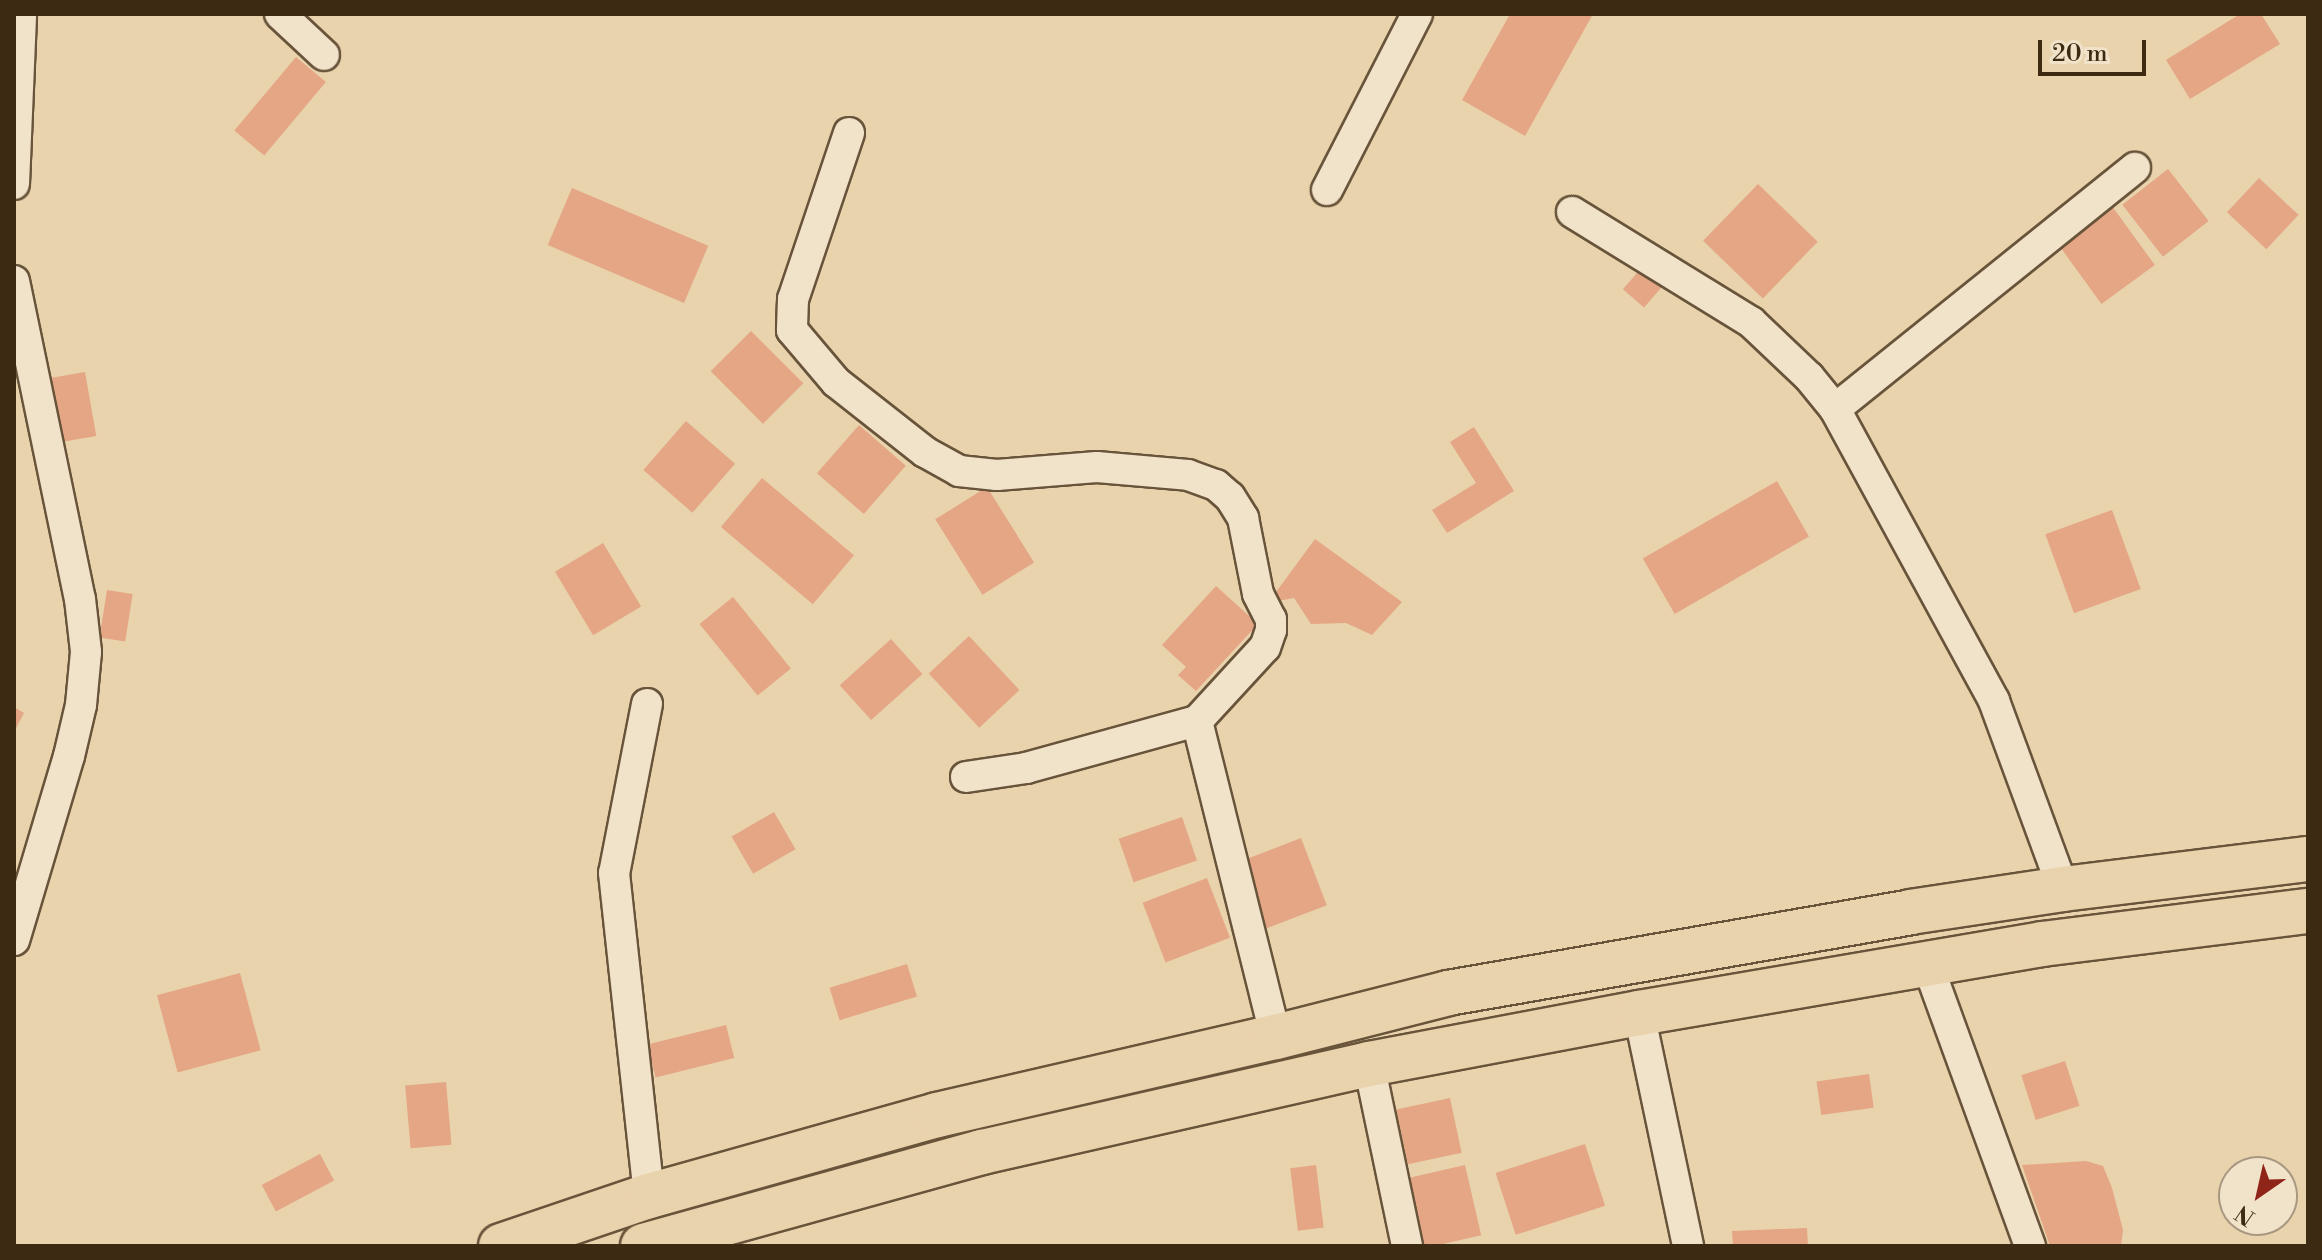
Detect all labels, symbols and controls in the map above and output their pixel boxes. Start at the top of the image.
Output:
scale bar [2042,24,2150,74]
text: 20 m [2052,39,2108,69]
north arrow [2218,1156,2298,1236]
text: N [2231,1199,2260,1231]

